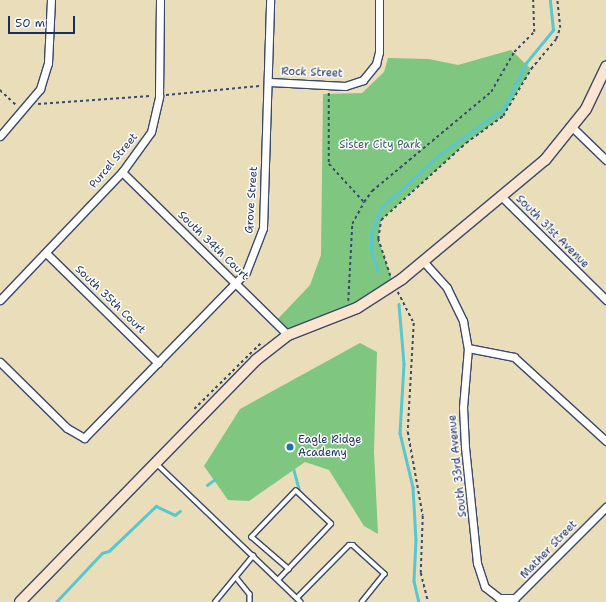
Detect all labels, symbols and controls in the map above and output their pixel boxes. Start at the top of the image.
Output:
scale bar [10,8,77,34]
text: 50 m [15,15,45,31]
street label: Rock Street [281,65,343,81]
street label: Purcel Street [87,131,141,191]
park label: Sister City Park [339,138,421,152]
street label: Grove Street [243,166,261,234]
street label: South 31st Avenue [513,193,591,271]
street label: South 34th Court [175,209,251,283]
street label: South 35th Court [72,263,148,337]
street label: South 33rd Avenue [446,414,470,518]
place label: Eagle Ridge Academy [298,434,362,460]
marker: Eagle Ridge Academy [285,442,295,452]
street label: Mather Street [518,518,580,582]

